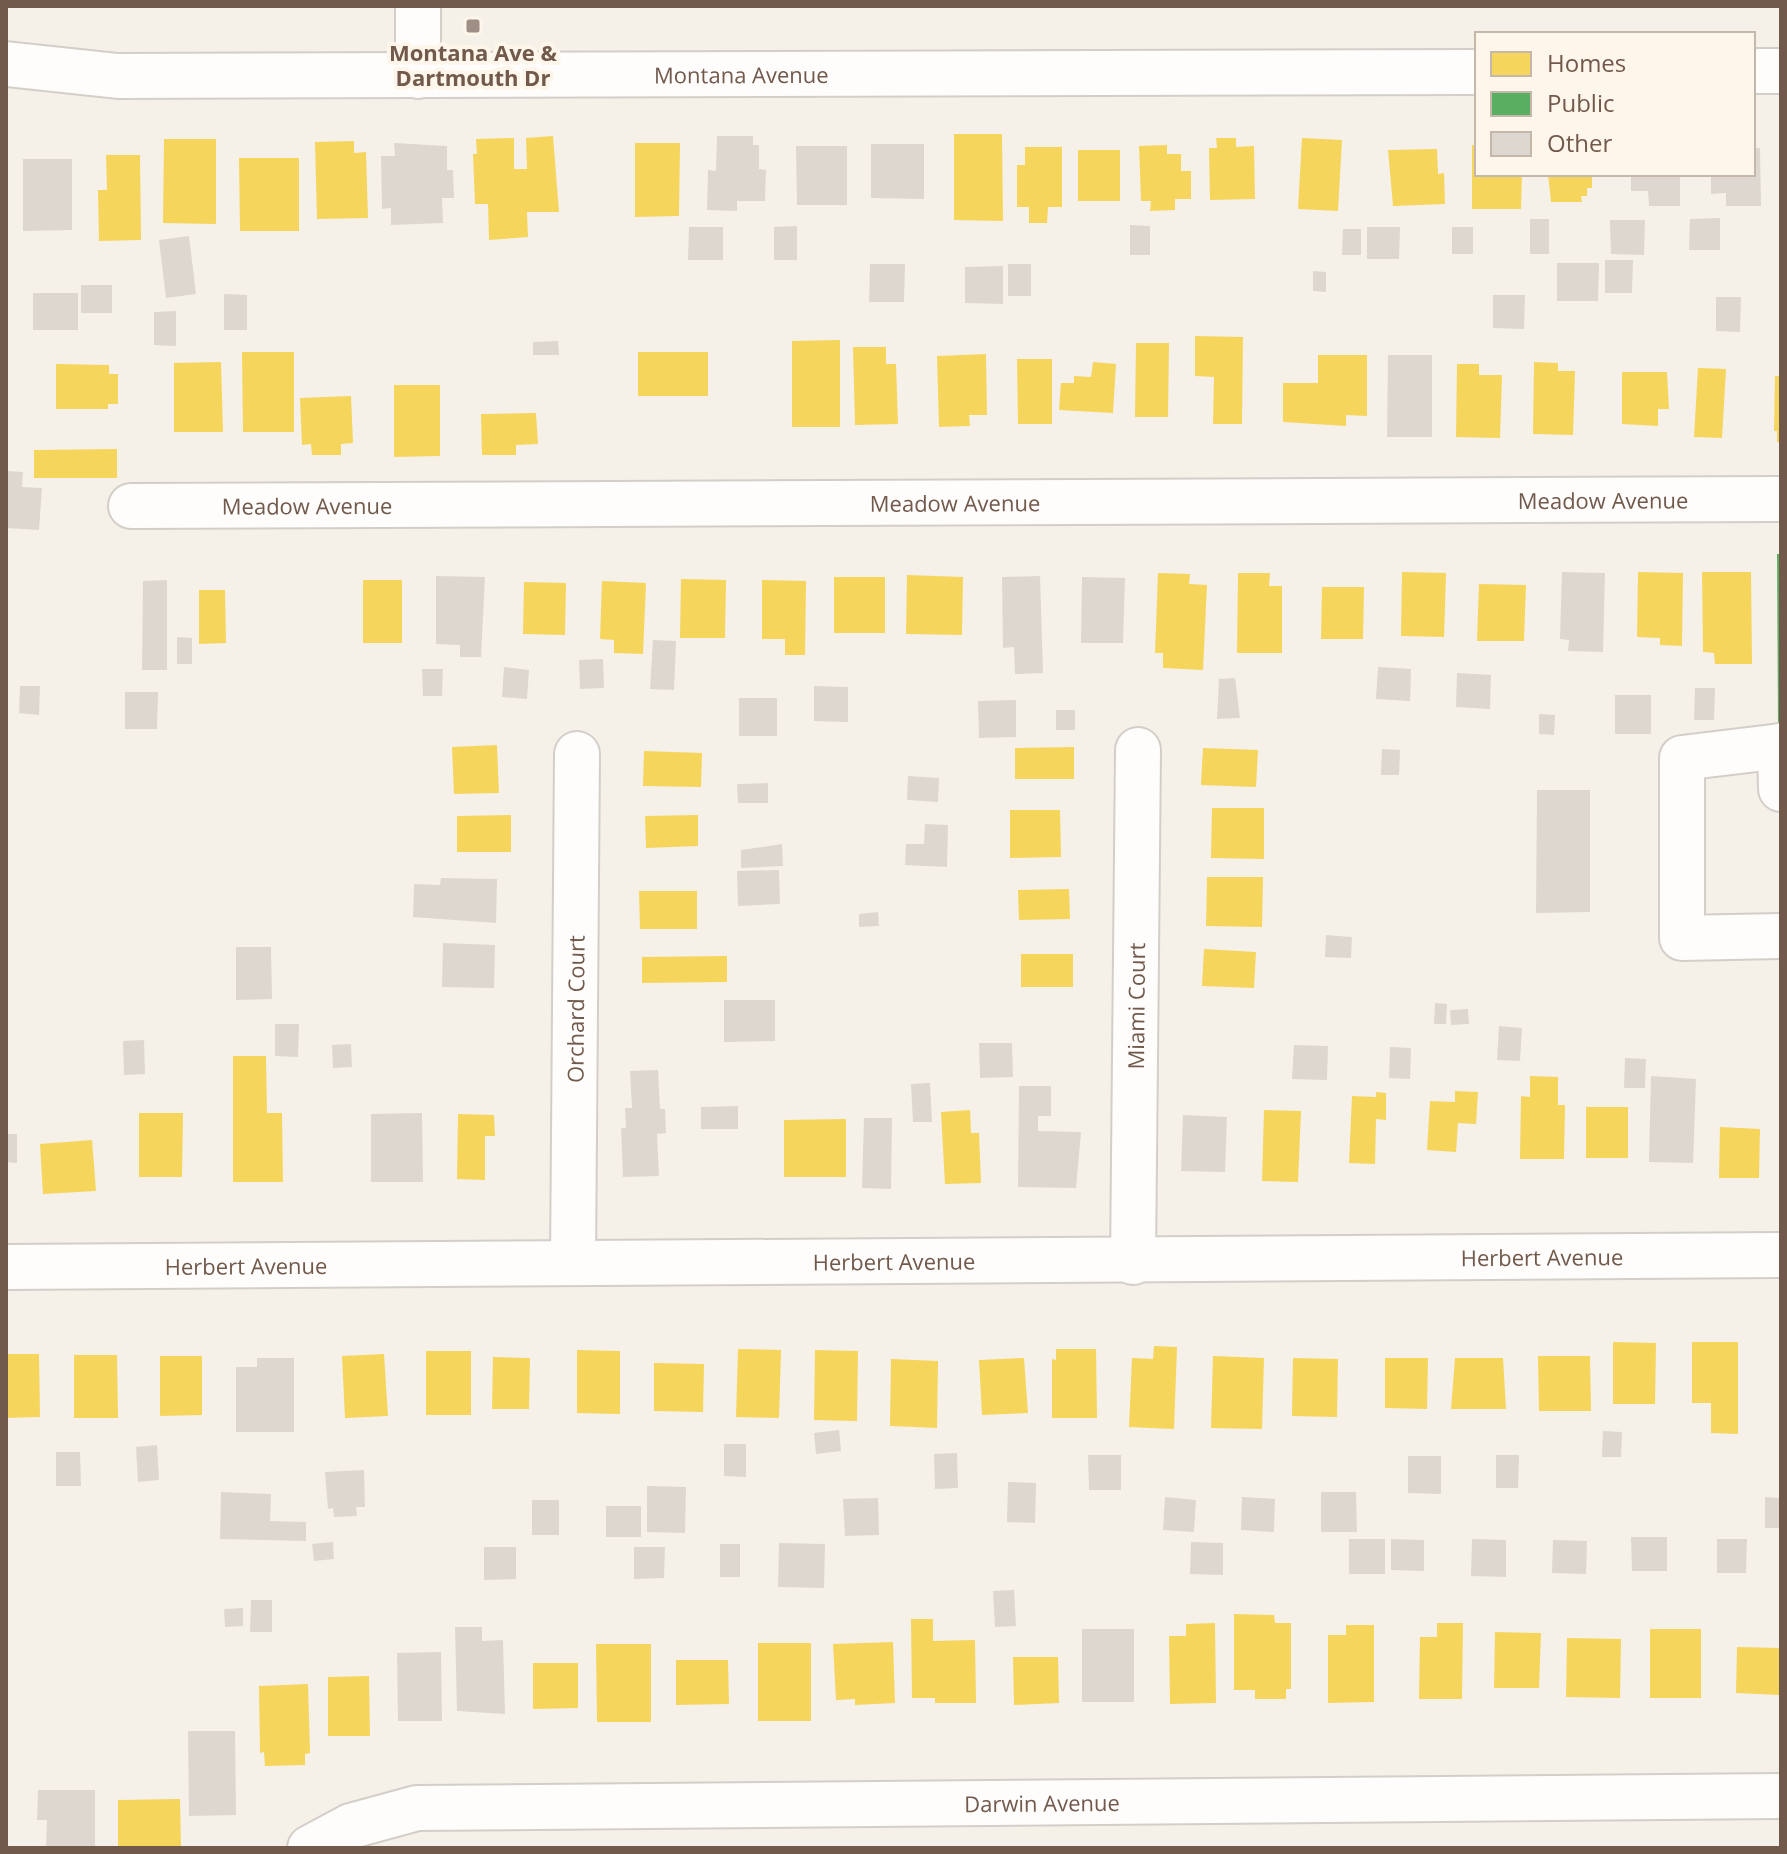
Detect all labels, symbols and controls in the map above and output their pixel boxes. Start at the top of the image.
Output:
marker: Montana Ave & Dartmouth Dr [464,17,482,35]
legend [1475,32,1755,176]
place label: Montana Ave & Dartmouth Dr [389,37,558,92]
text: Homes [1547,46,1626,79]
street label: Montana Avenue [654,59,829,89]
text: Public [1547,86,1614,119]
text: Other [1547,126,1612,159]
street label: Meadow Avenue [1518,484,1688,515]
street label: Meadow Avenue [870,487,1040,518]
street label: Meadow Avenue [222,490,392,521]
street label: Orchard Court [559,935,591,1083]
street label: Miami Court [1120,942,1151,1069]
street label: Herbert Avenue [1461,1241,1623,1272]
street label: Herbert Avenue [813,1245,975,1277]
street label: Herbert Avenue [165,1250,327,1281]
street label: Darwin Avenue [964,1787,1120,1818]

